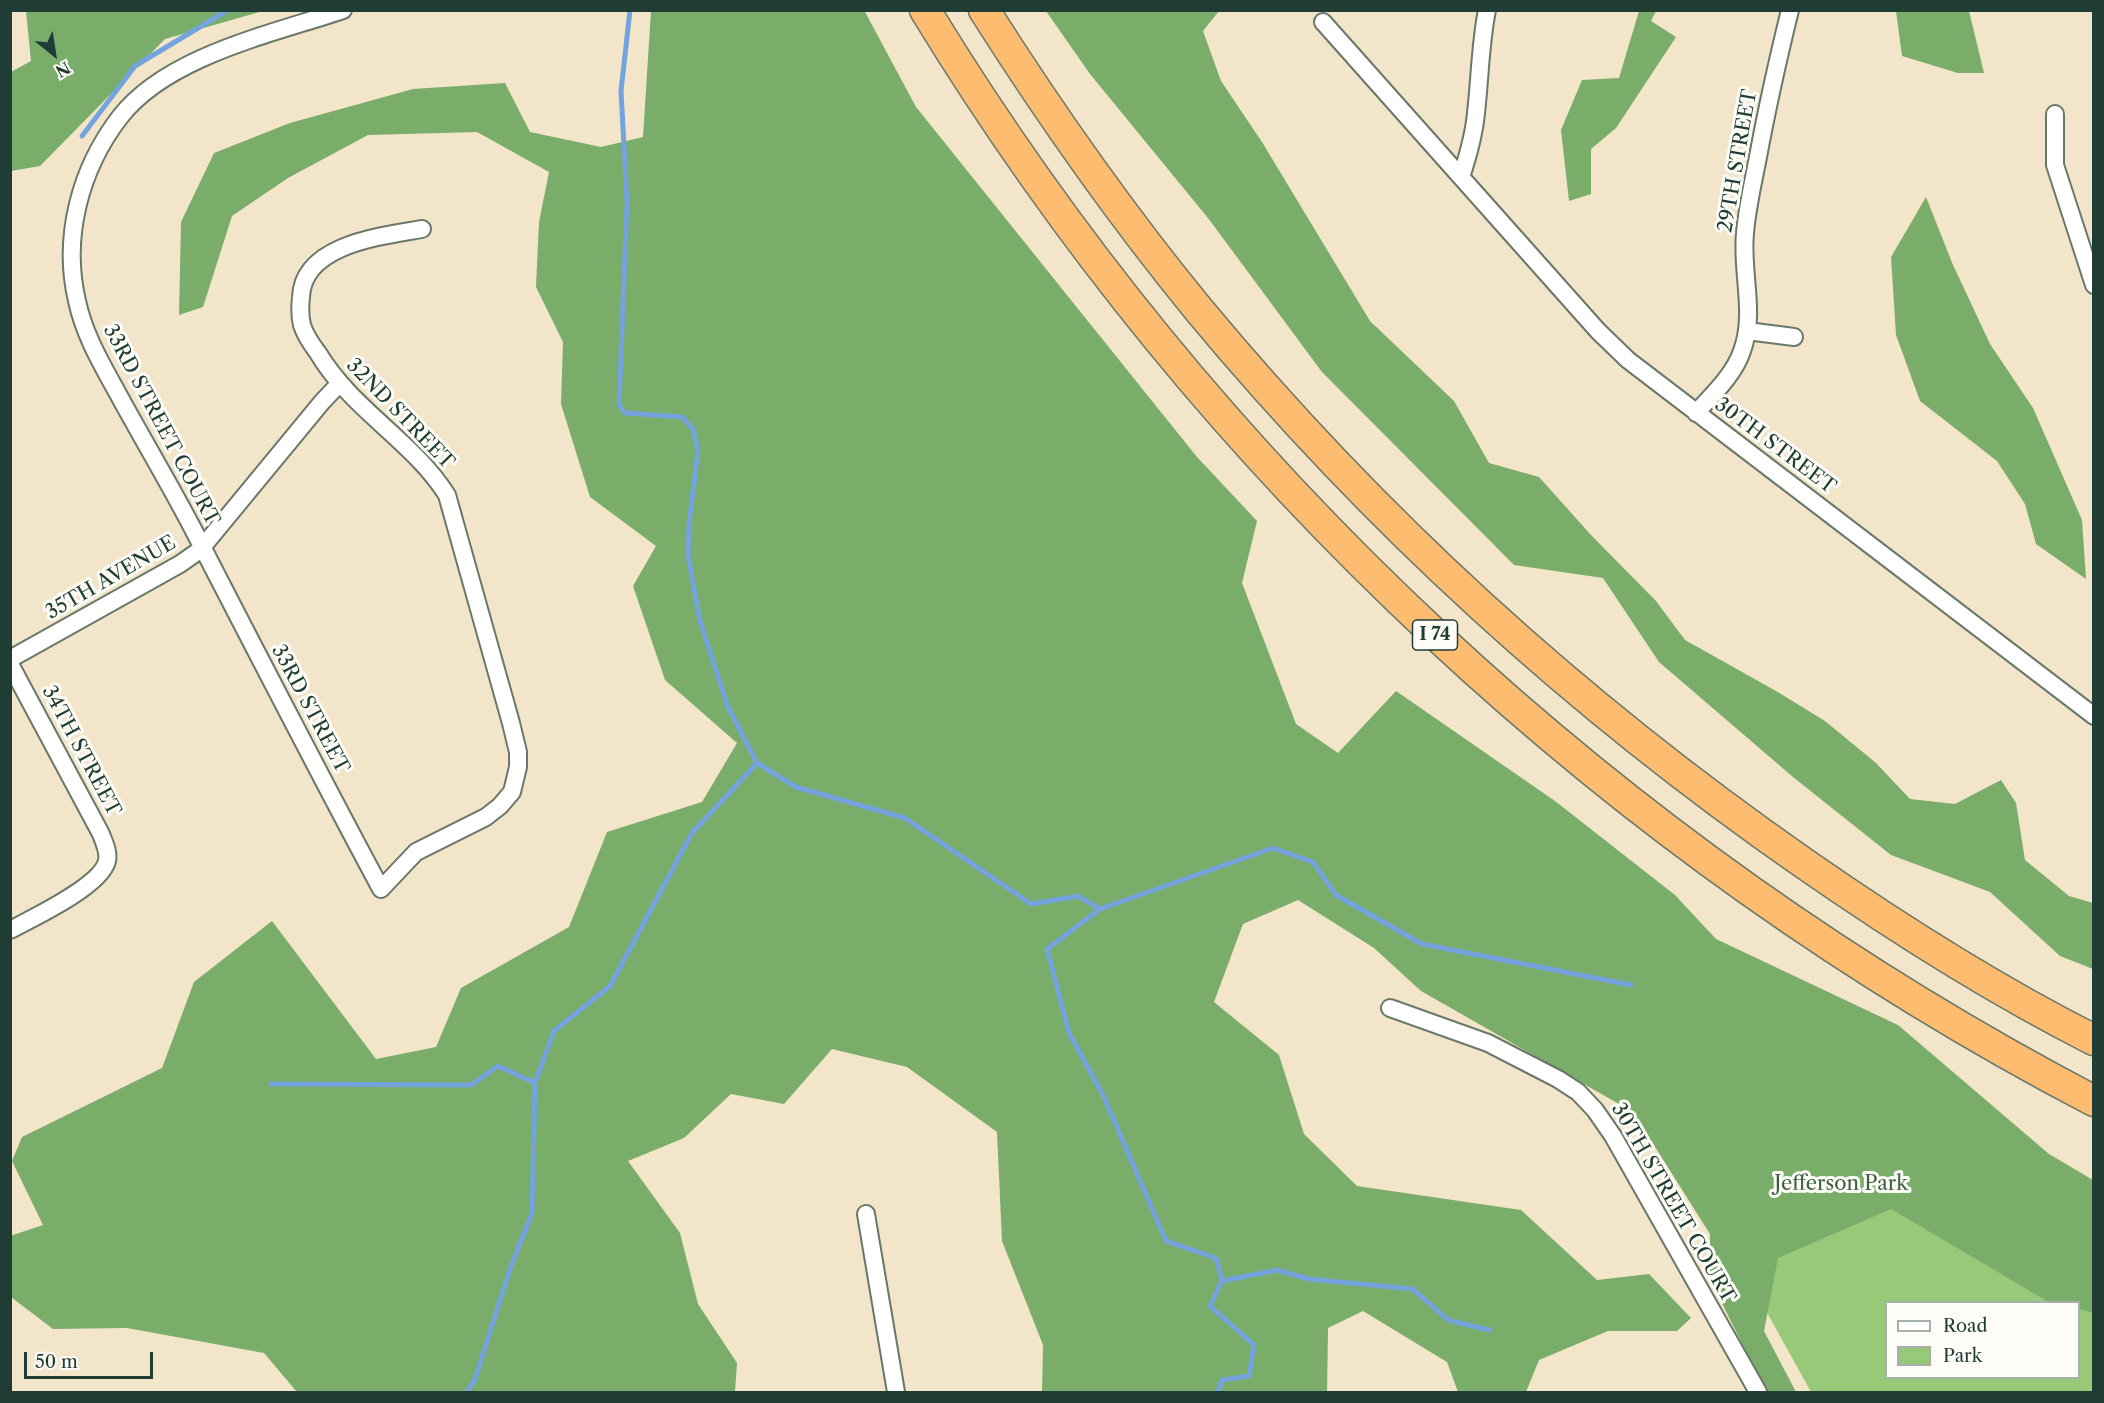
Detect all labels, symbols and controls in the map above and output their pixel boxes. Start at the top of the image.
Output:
north arrow [24,24,84,84]
text: N [52,57,74,82]
street label: 29TH STREET [1714,88,1762,234]
street label: 33RD STREET COURT [98,320,224,530]
street label: 32ND STREET [341,354,459,474]
street label: 30TH STREET [1710,393,1840,499]
street label: 35TH AVENUE [42,531,180,625]
road number: I 74 [1412,620,1458,650]
street label: 33RD STREET [266,641,354,777]
street label: 34TH STREET [37,682,125,820]
street label: 30TH STREET COURT [1606,1099,1740,1307]
park label: Jefferson Park [1774,1172,1908,1196]
legend [1885,1301,2080,1379]
text: Road [1943,1315,1988,1337]
scale bar [27,1340,156,1378]
text: Park [1943,1345,1982,1367]
text: 50 m [35,1351,78,1373]

